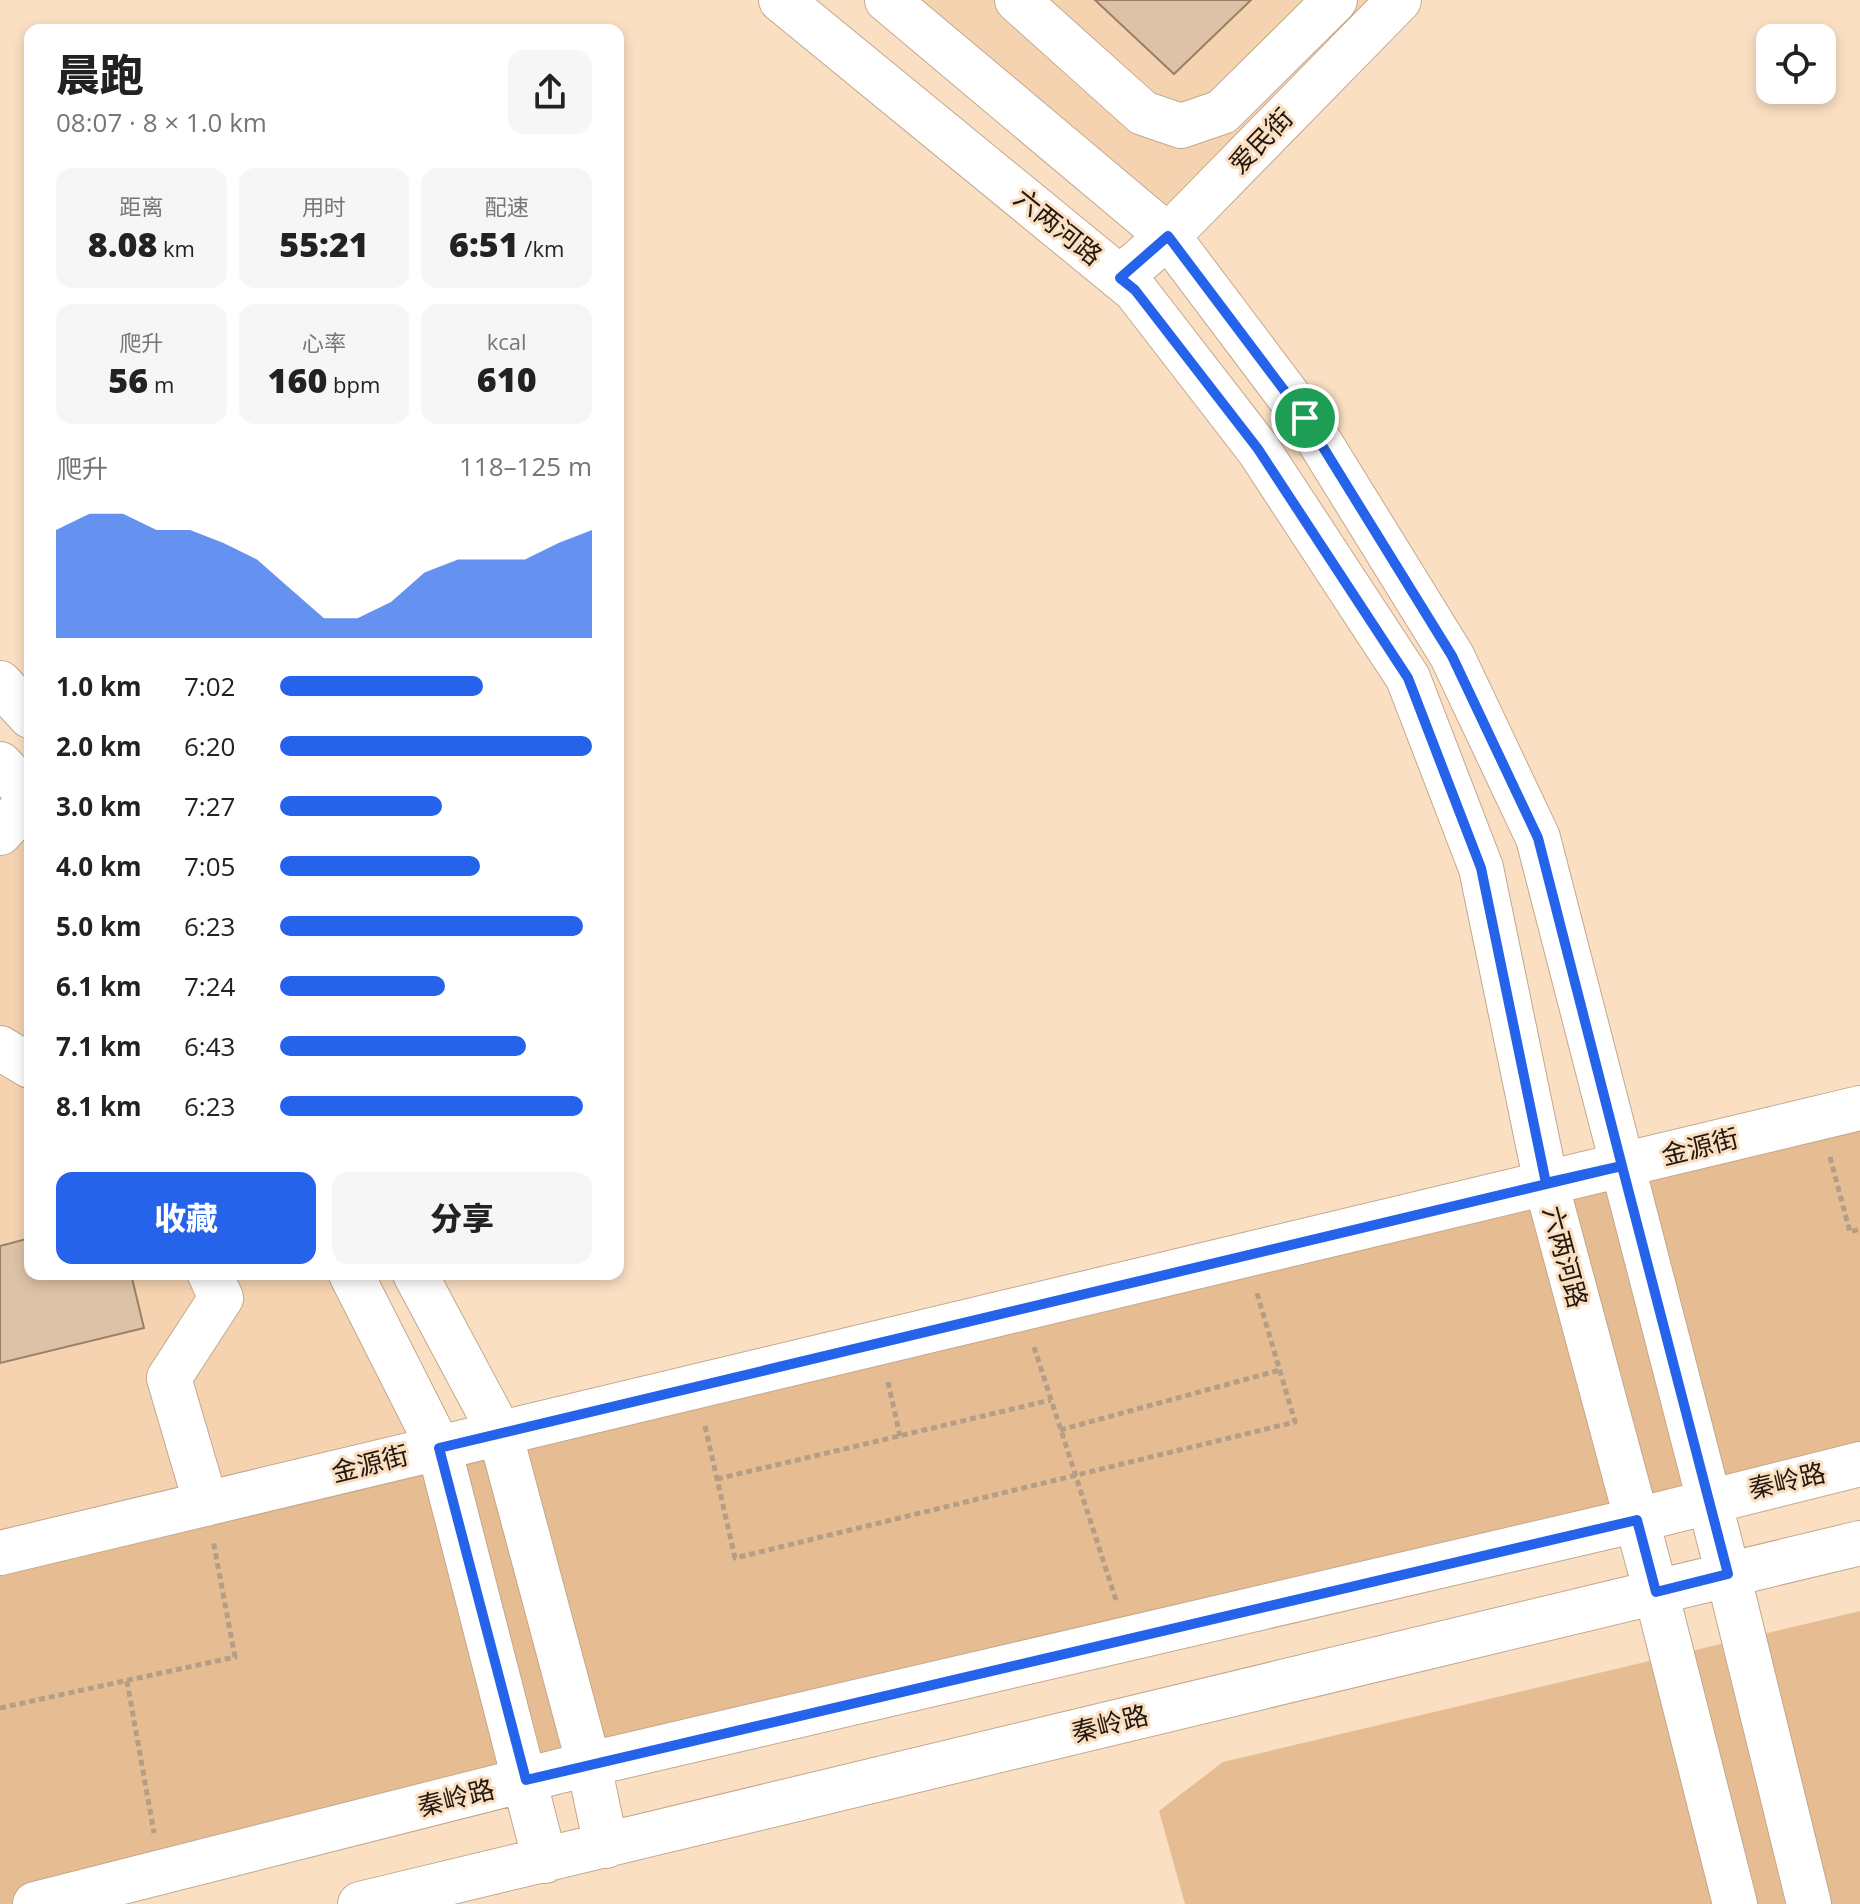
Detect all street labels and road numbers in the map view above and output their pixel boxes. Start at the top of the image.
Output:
street label: 爱民街 [1220,100,1300,181]
street label: 六两河路 [1007,180,1110,273]
street label: 金源街 [1658,1119,1742,1173]
street label: 六两河路 [1535,1202,1597,1312]
street label: 金源街 [328,1436,412,1490]
street label: 秦岭路 [1745,1454,1829,1506]
street label: 秦岭路 [1068,1696,1152,1750]
street label: 秦岭路 [414,1770,498,1824]

